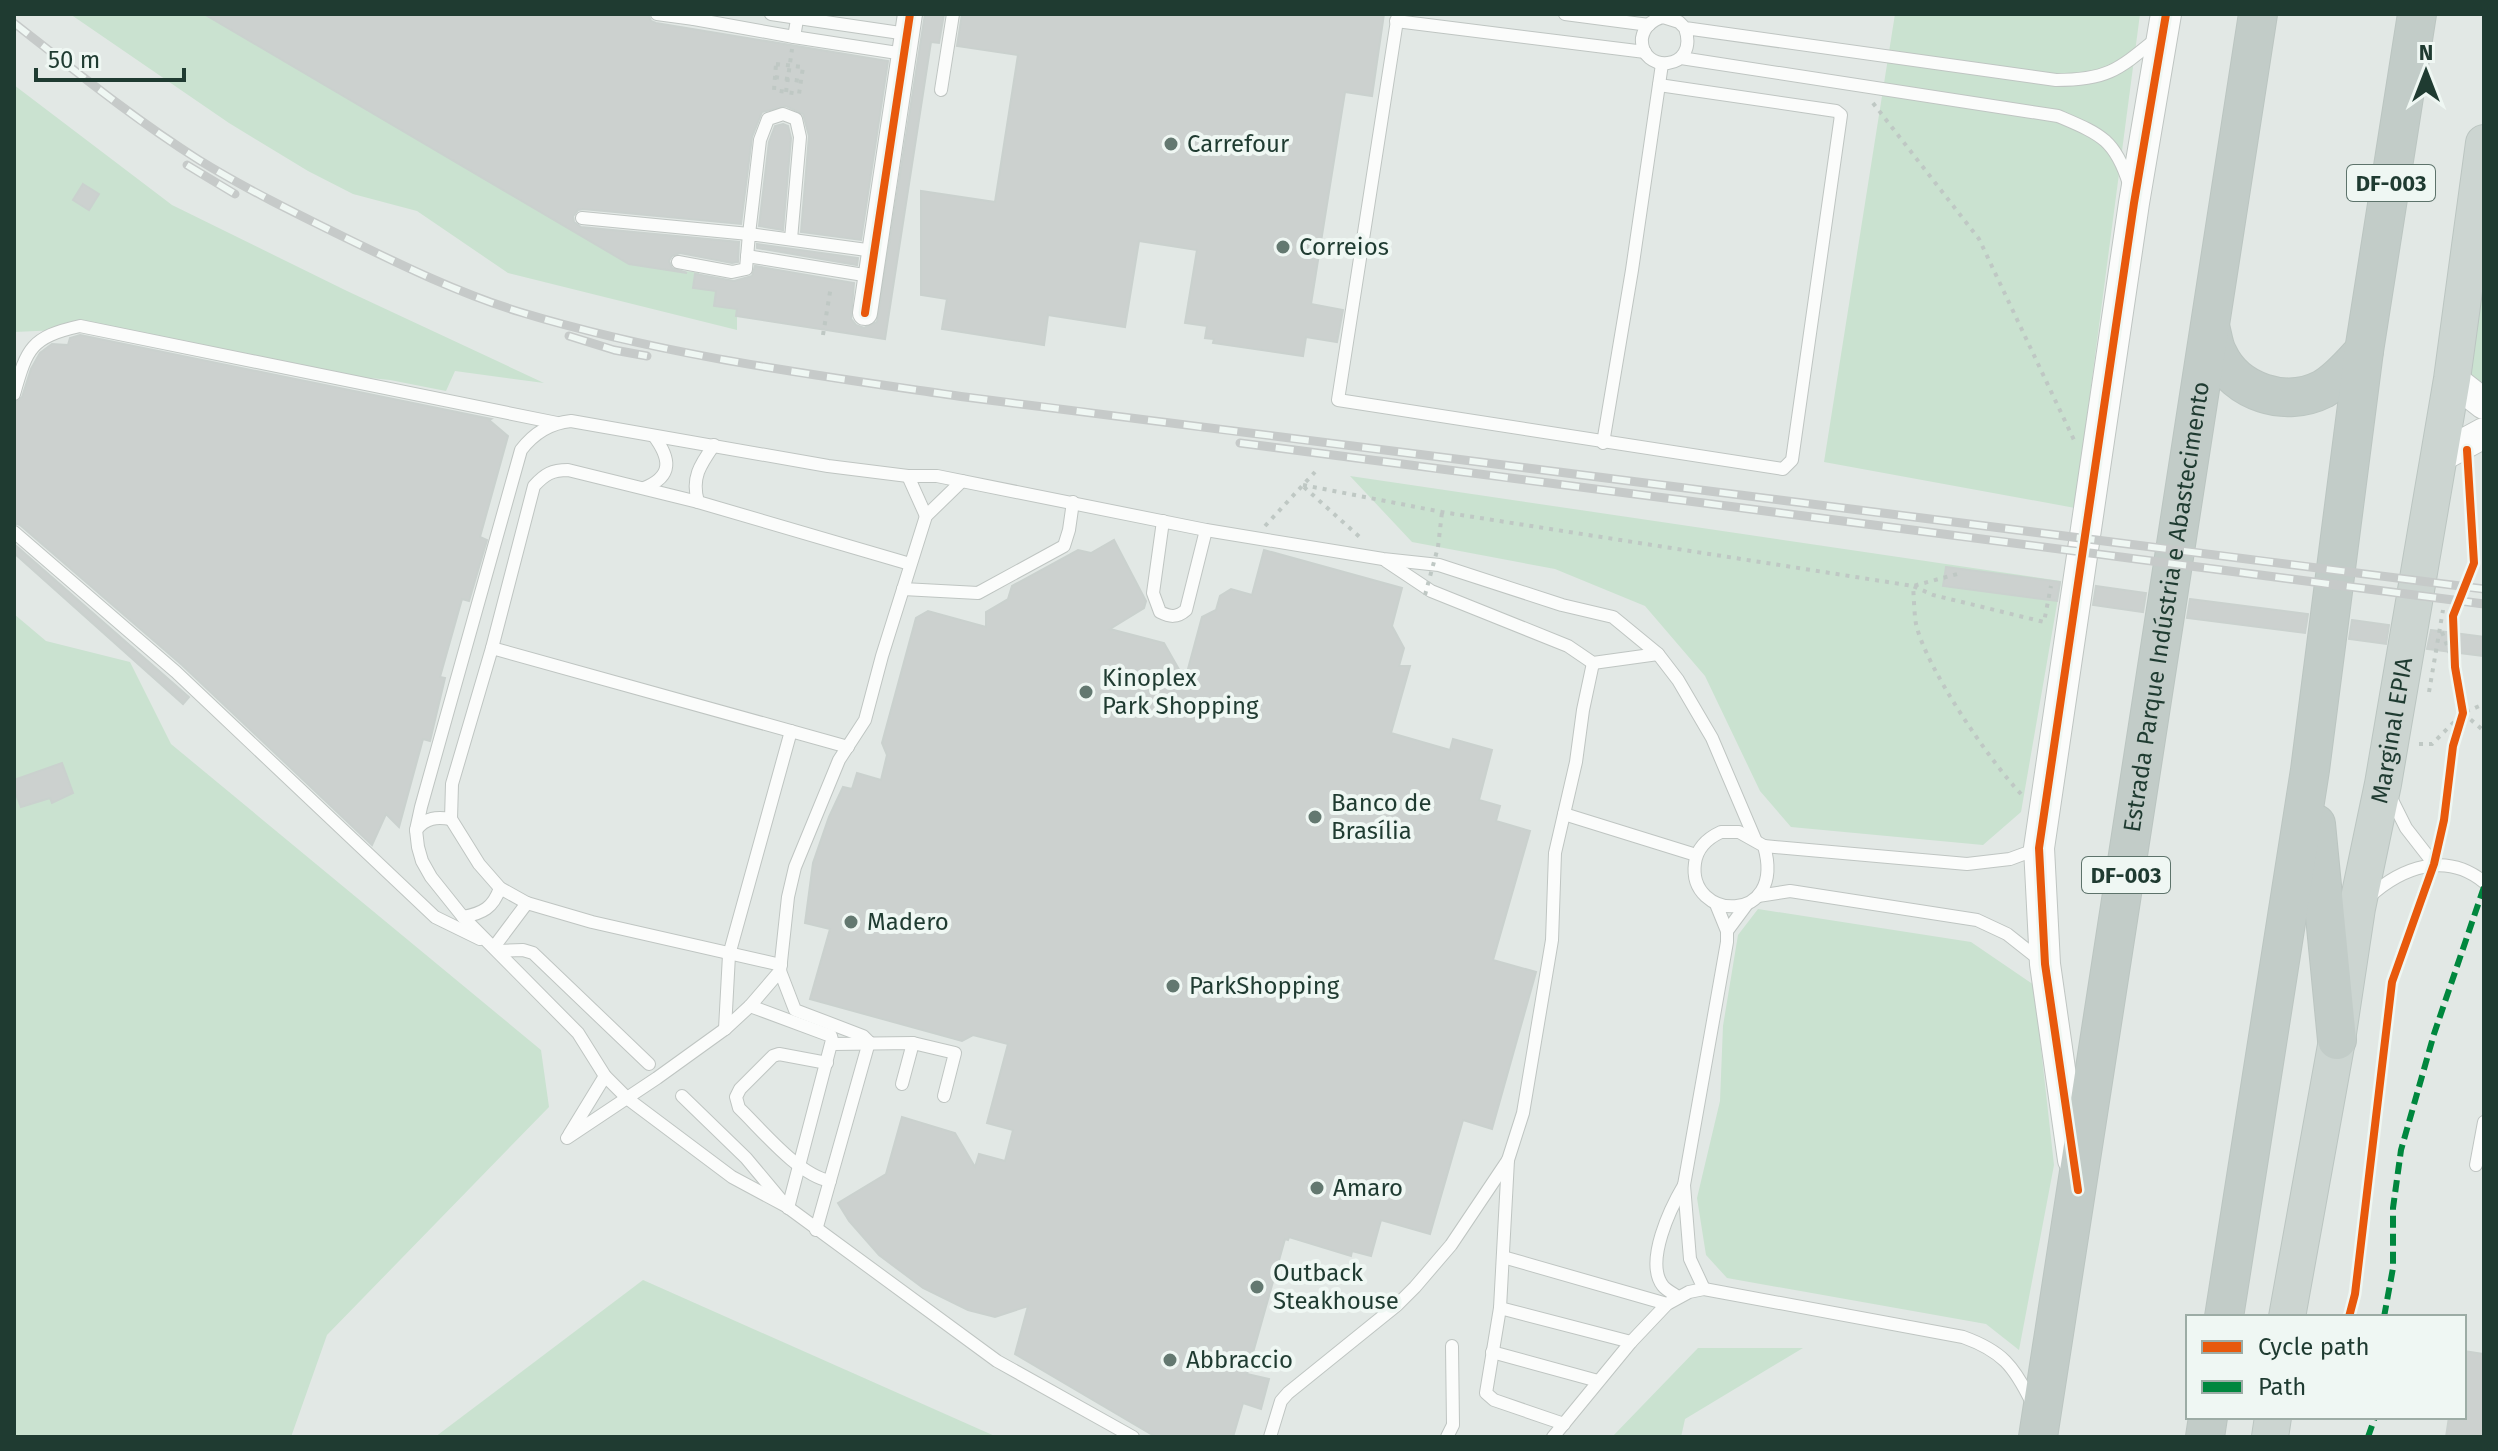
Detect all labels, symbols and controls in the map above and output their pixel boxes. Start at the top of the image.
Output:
scale bar [36,32,184,82]
north arrow [2386,32,2466,112]
text: N [2419,39,2433,66]
text: 50 m [48,46,100,74]
place label: Carrefour [1187,130,1290,158]
marker: Carrefour [1162,135,1180,153]
road number: DF-003 [2347,165,2435,201]
place label: Correios [1299,233,1389,261]
marker: Correios [1274,238,1292,256]
street label: Estrada Parque Indústria e Abastecimento [2118,379,2215,834]
street label: Marginal EPIA [2365,655,2418,806]
place label: Kinoplex Park Shopping [1102,664,1259,720]
marker: Kinoplex Park Shopping [1077,683,1095,701]
place label: Banco de Brasília [1331,789,1432,845]
marker: Banco de Brasília [1306,808,1324,826]
road number: DF-003 [2082,857,2170,893]
place label: Madero [867,908,949,936]
marker: Madero [842,913,860,931]
place label: ParkShopping [1189,972,1340,1000]
marker: ParkShopping [1164,977,1182,995]
place label: Amaro [1333,1174,1403,1202]
marker: Amaro [1308,1179,1326,1197]
place label: Outback Steakhouse [1273,1259,1399,1315]
marker: Outback Steakhouse [1248,1278,1266,1296]
legend [2186,1315,2466,1419]
text: Cycle path [2258,1333,2370,1361]
place label: Abbraccio [1186,1346,1293,1374]
marker: Abbraccio [1161,1351,1179,1369]
text: Path [2258,1373,2306,1401]

